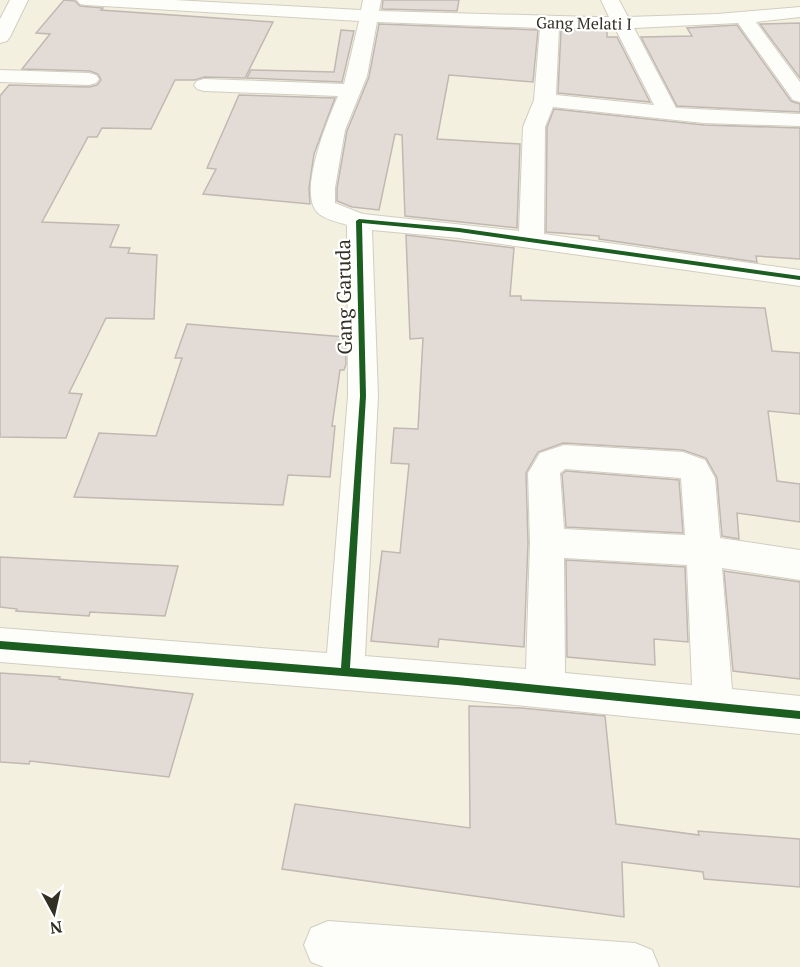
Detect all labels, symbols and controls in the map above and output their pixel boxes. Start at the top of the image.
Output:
street label: Gang Melati I [536,11,632,35]
street label: Gang Garuda [329,239,358,355]
north arrow [24,883,84,943]
text: N [49,916,64,940]

